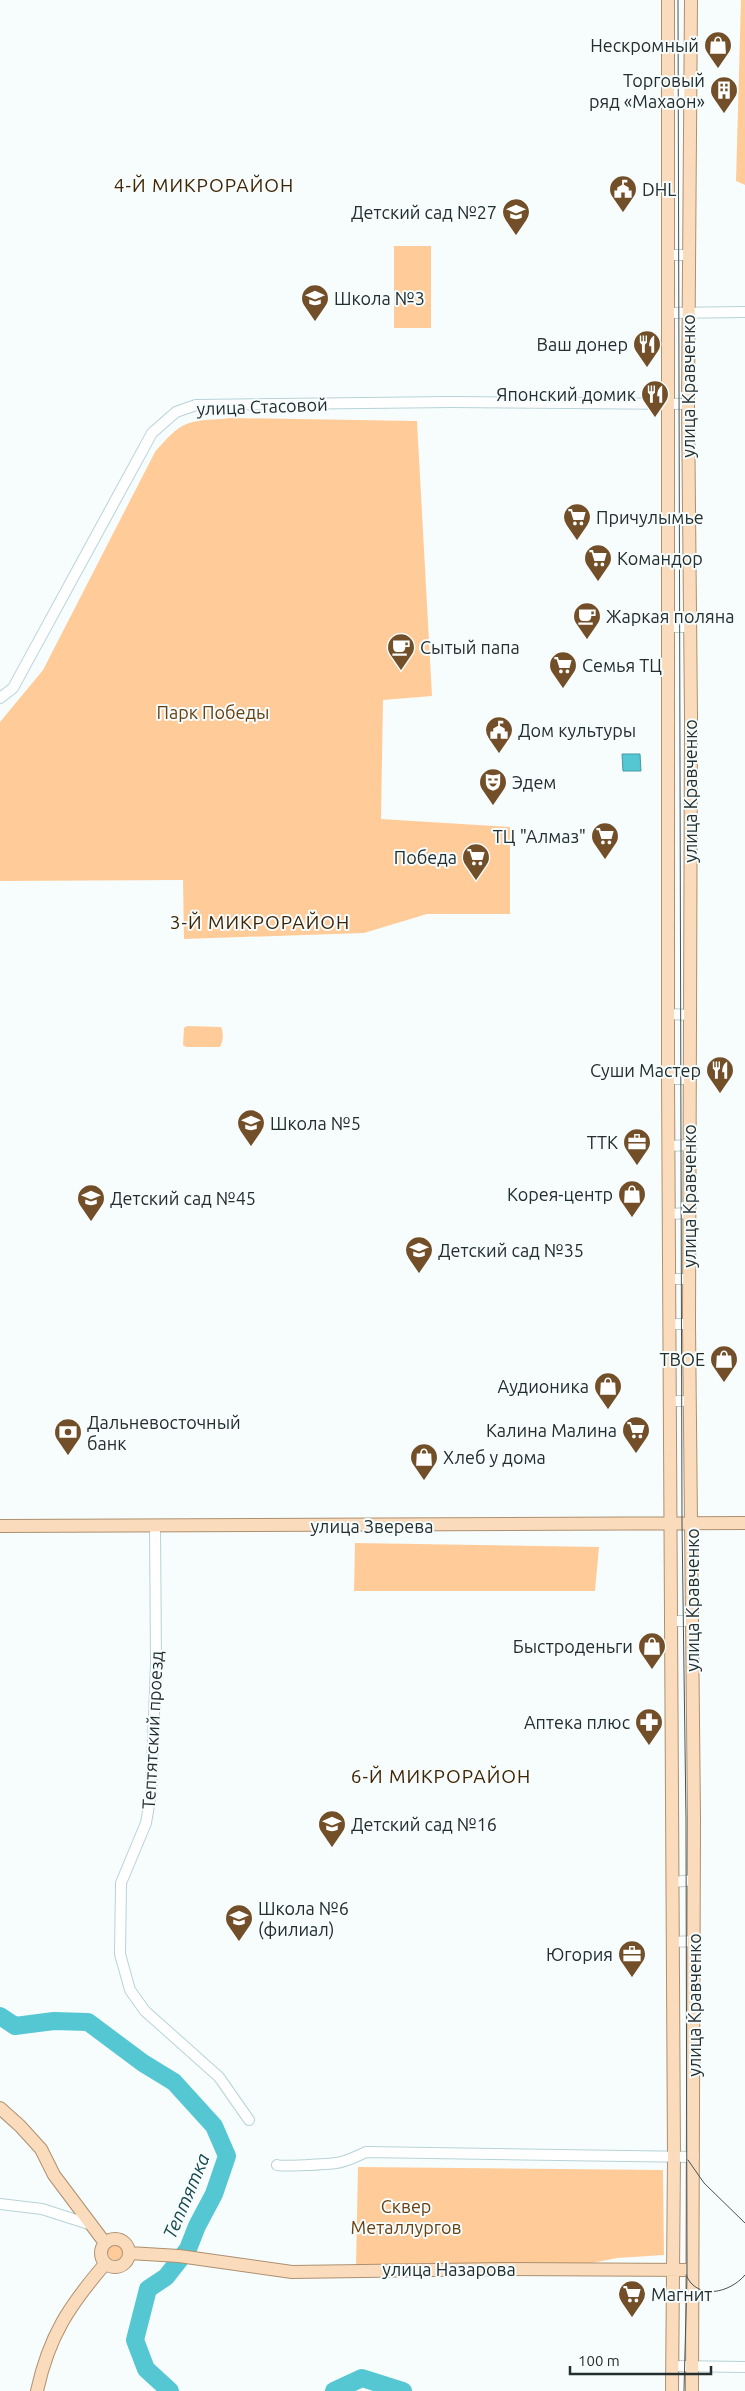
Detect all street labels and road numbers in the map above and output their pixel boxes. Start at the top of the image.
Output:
street label: улица Кравченко [678,314,698,458]
street label: улица Стасовой [196,394,328,418]
street label: улица Кравченко [680,719,700,863]
street label: улица Кравченко [679,1124,699,1268]
street label: улица Зверева [310,1516,434,1536]
street label: улица Кравченко [682,1528,702,1672]
street label: Тептятский проезд [138,1650,166,1810]
street label: улица Кравченко [684,1933,704,2077]
street label: улица Назарова [382,2259,516,2279]

